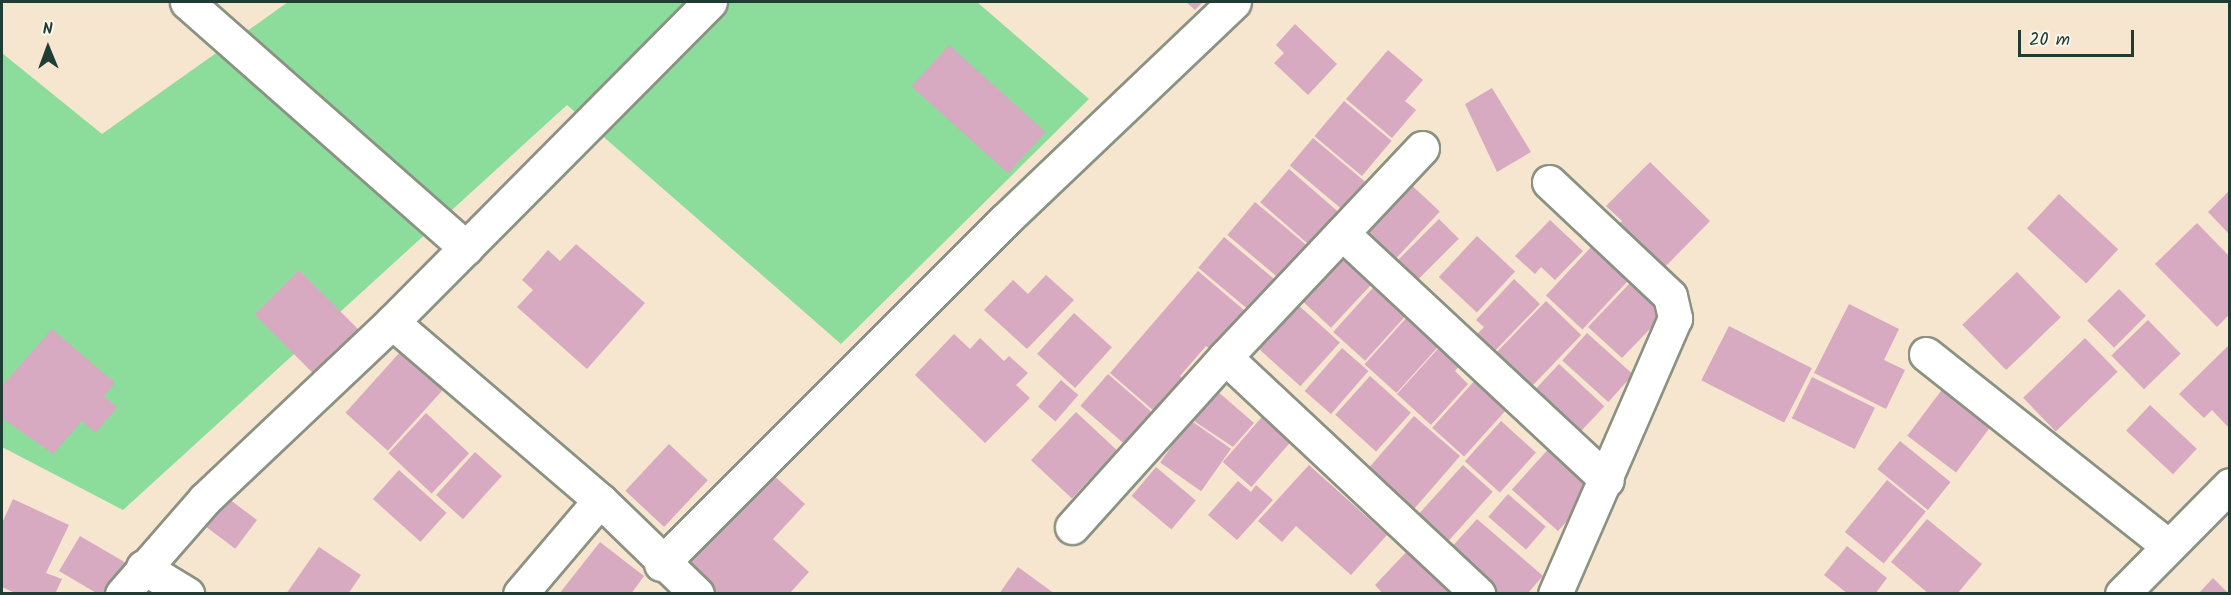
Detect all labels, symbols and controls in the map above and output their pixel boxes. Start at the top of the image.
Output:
text: N [42,17,53,42]
north arrow [18,18,78,78]
scale bar [2021,18,2136,56]
text: 20 m [2029,26,2070,55]

